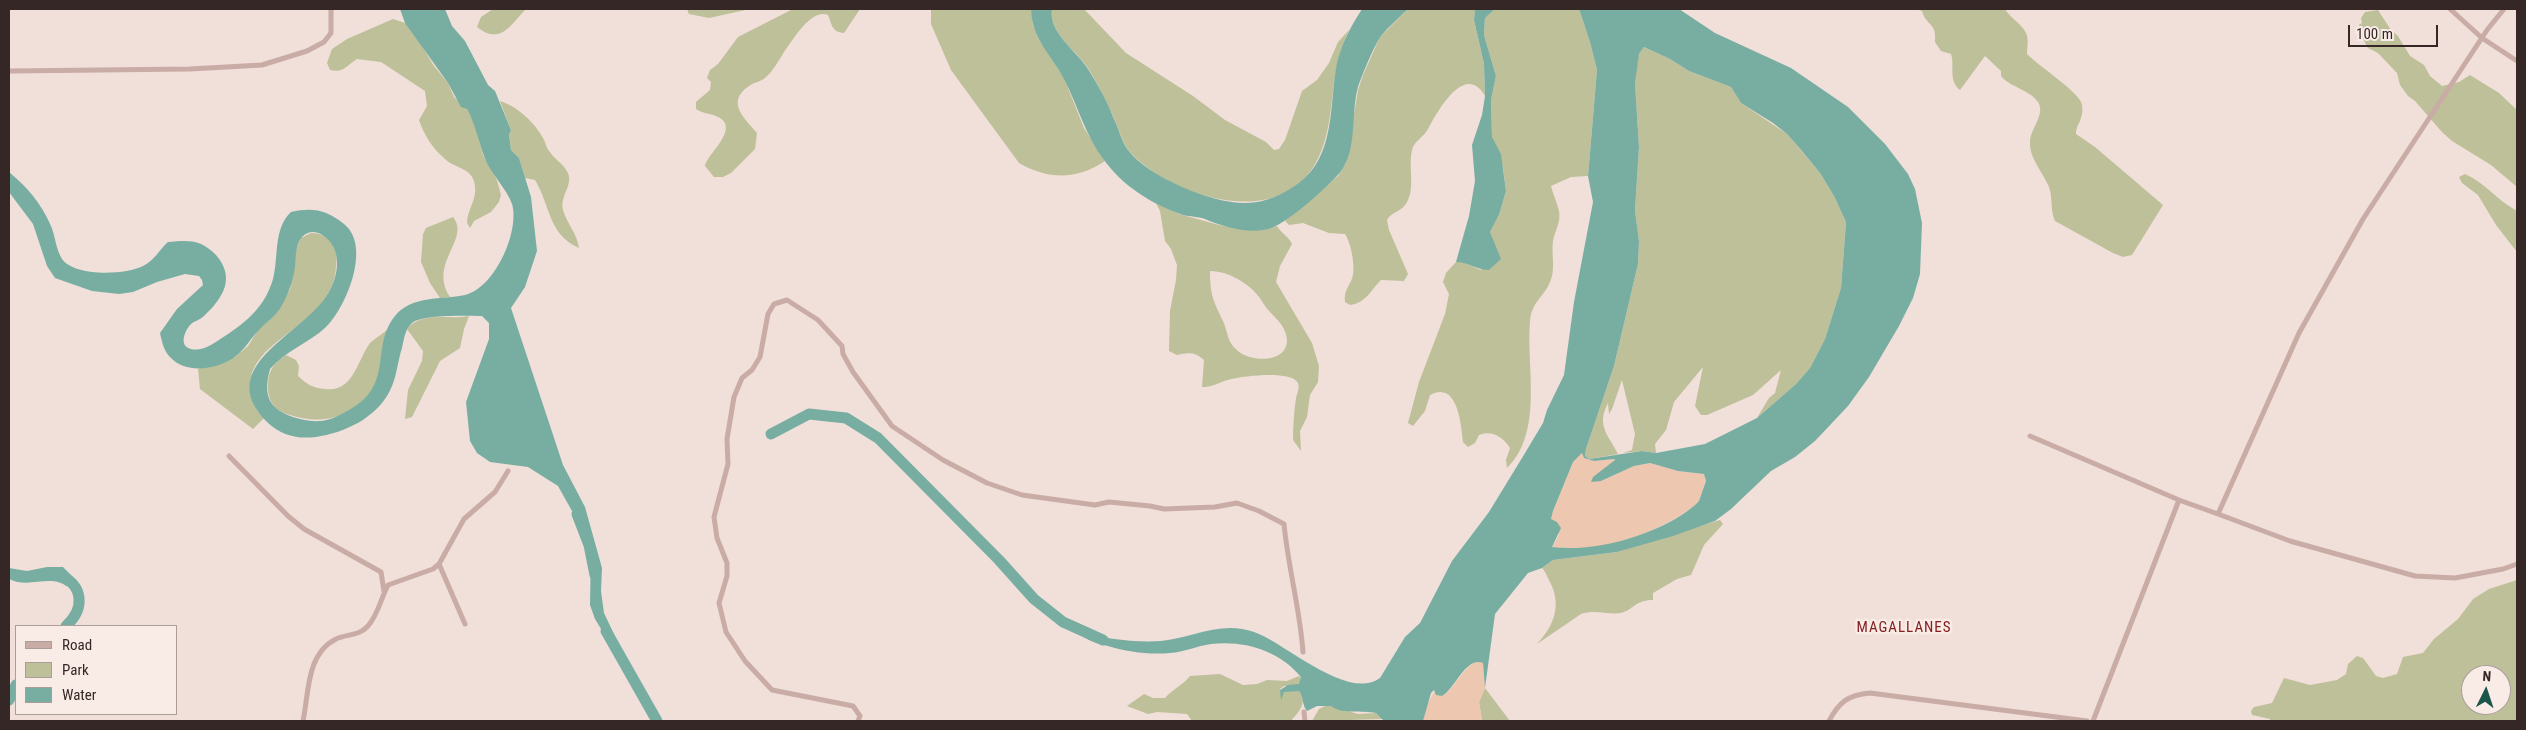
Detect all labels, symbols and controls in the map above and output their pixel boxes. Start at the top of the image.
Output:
scale bar [2351,15,2441,47]
text: 100 m [2356,25,2393,43]
district label: MAGALLANES [1855,619,1953,637]
legend [15,625,178,715]
text: Road [62,636,92,654]
text: Park [62,661,89,679]
north arrow [2461,665,2511,715]
text: N [2482,668,2492,684]
text: Water [62,686,96,704]

